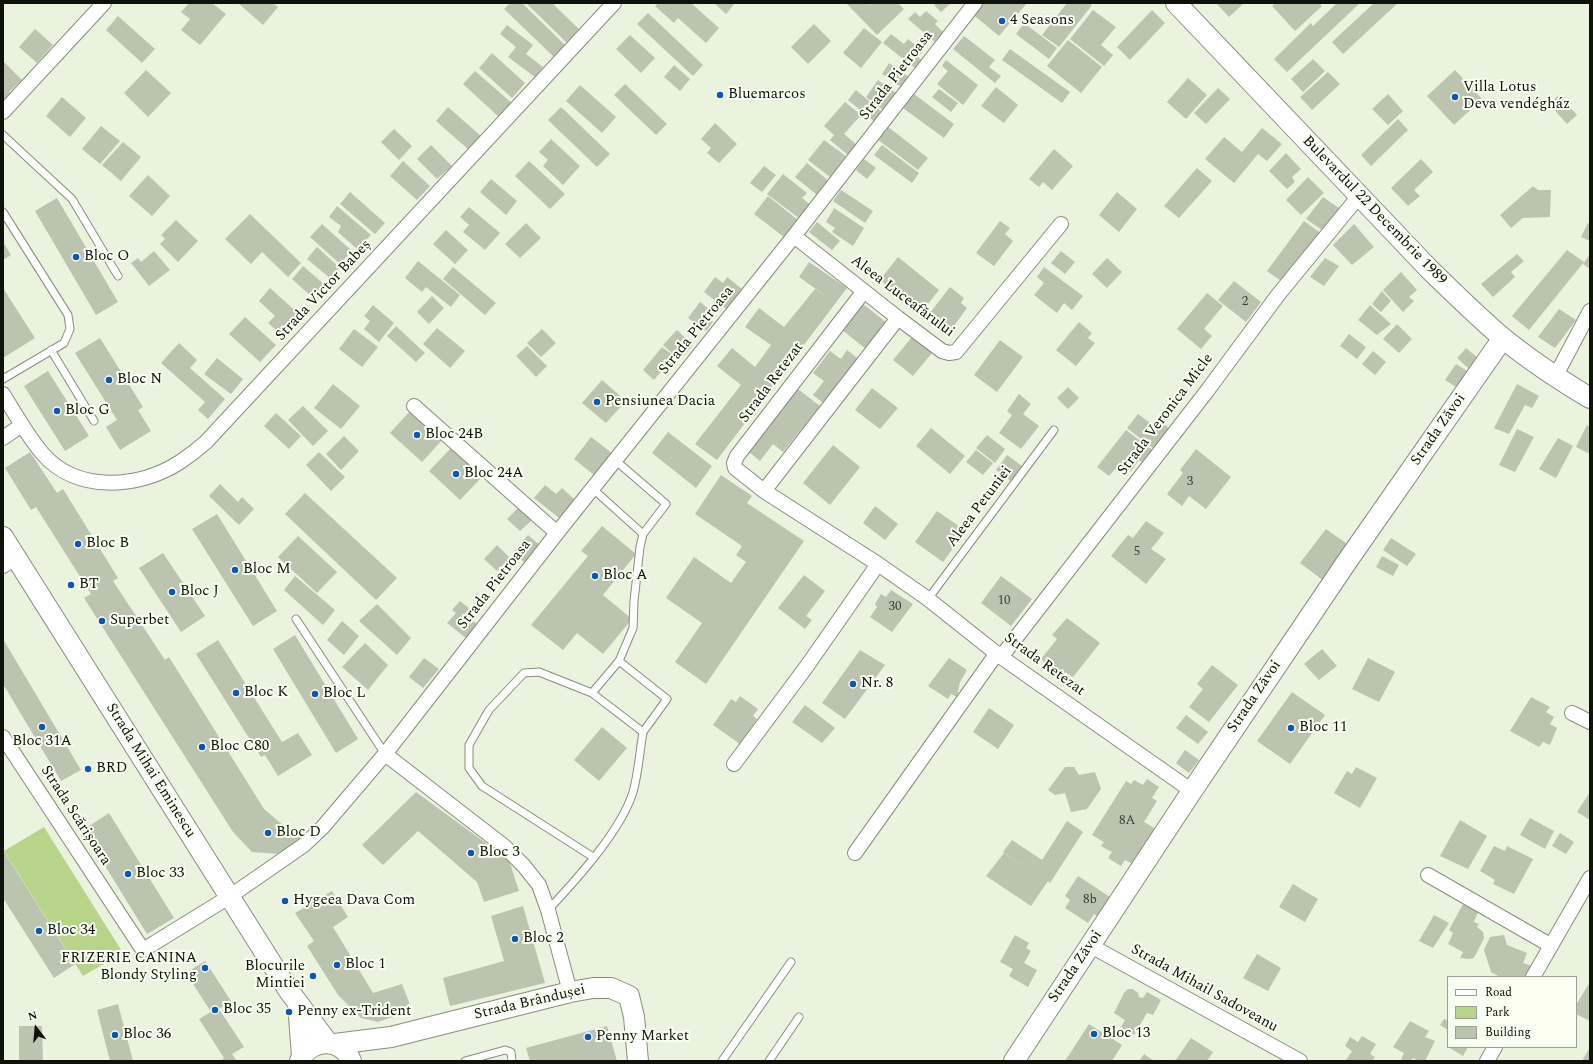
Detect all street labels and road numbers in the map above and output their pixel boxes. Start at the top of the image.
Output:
street label: Strada Pietroasa [856,28,938,124]
street label: Bulevardul 22 Decembrie 1989 [1298,133,1450,289]
street label: Strada Victor Babeș [272,237,376,345]
street label: Aleea Luceafărului [847,252,957,342]
street label: Strada Pietroasa [656,283,738,379]
street label: Strada Retezat [736,339,808,427]
street label: Strada Veronica Micle [1114,351,1218,479]
street label: Strada Zăvoi [1408,391,1470,469]
street label: Aleea Petuniei [944,463,1016,551]
street label: Strada Pietroasa [454,537,536,633]
street label: Strada Retezat [1000,629,1088,701]
street label: Strada Zăvoi [1224,657,1286,737]
street label: Strada Mihai Eminescu [101,700,199,842]
street label: Strada Scărișoara [36,763,114,869]
street label: Strada Zăvoi [1045,927,1107,1007]
street label: Strada Mihail Sadoveanu [1127,941,1281,1037]
street label: Strada Brândușei [473,981,587,1025]

